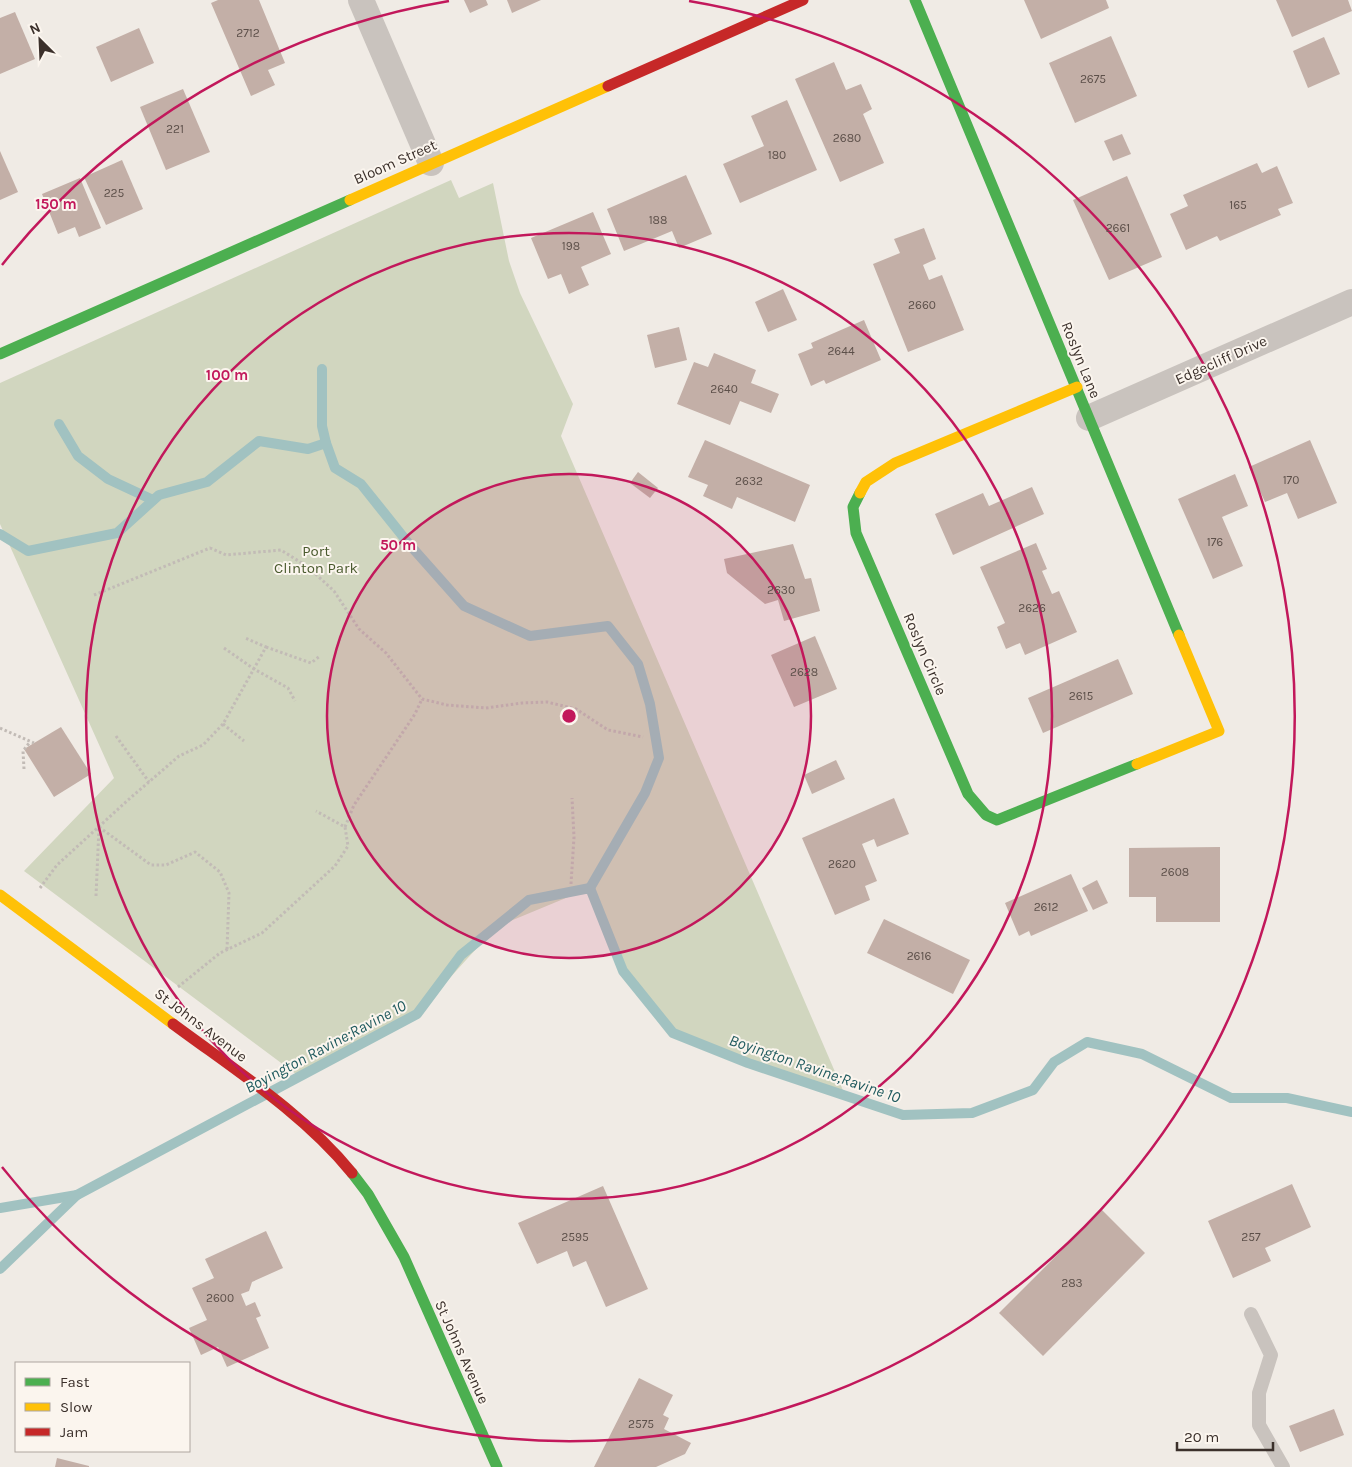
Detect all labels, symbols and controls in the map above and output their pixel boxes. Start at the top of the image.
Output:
north arrow [15,15,65,65]
text: N [27,19,43,38]
house number: 2712 [236,26,260,40]
house number: 2675 [1080,72,1106,86]
house number: 221 [166,122,184,136]
house number: 2680 [833,131,861,145]
street label: Bloom Street [351,136,439,188]
house number: 180 [768,148,786,162]
house number: 225 [104,186,125,200]
text: 150 m [35,195,77,213]
house number: 165 [1229,198,1247,212]
house number: 188 [649,213,667,227]
house number: 2661 [1106,221,1130,235]
house number: 198 [562,239,580,253]
house number: 2660 [908,298,936,312]
street label: Roslyn Lane [1057,319,1105,401]
street label: Edgecliff Drive [1172,332,1270,388]
house number: 2644 [827,344,855,358]
text: 100 m [206,366,248,384]
house number: 2640 [710,382,738,396]
house number: 170 [1283,473,1299,487]
house number: 2632 [735,474,763,488]
house number: 176 [1207,535,1223,549]
text: 50 m [380,536,416,554]
park label: Port Clinton Park [274,542,358,577]
house number: 2630 [767,583,795,597]
house number: 2626 [1018,601,1046,615]
street label: Roslyn Circle [900,610,950,698]
house number: 2628 [790,665,818,679]
house number: 2615 [1069,689,1094,703]
centre of rings [560,707,578,725]
house number: 2620 [828,857,856,871]
house number: 2608 [1161,865,1189,879]
house number: 2612 [1034,900,1058,914]
house number: 2616 [907,949,931,963]
street label: St Johns Avenue [151,984,251,1066]
water label: Boyington Ravine;Ravine 10 [241,996,410,1097]
water label: Boyington Ravine;Ravine 10 [727,1030,903,1107]
house number: 2595 [561,1230,589,1244]
house number: 257 [1241,1230,1261,1244]
house number: 283 [1061,1276,1083,1290]
house number: 2600 [206,1291,234,1305]
street label: St Johns Avenue [431,1297,493,1407]
legend [15,1362,190,1452]
text: Fast [60,1373,90,1391]
text: Slow [60,1398,92,1416]
house number: 2575 [628,1417,654,1431]
scale bar [1177,1420,1273,1452]
text: Jam [60,1423,88,1441]
text: 20 m [1184,1428,1219,1446]

